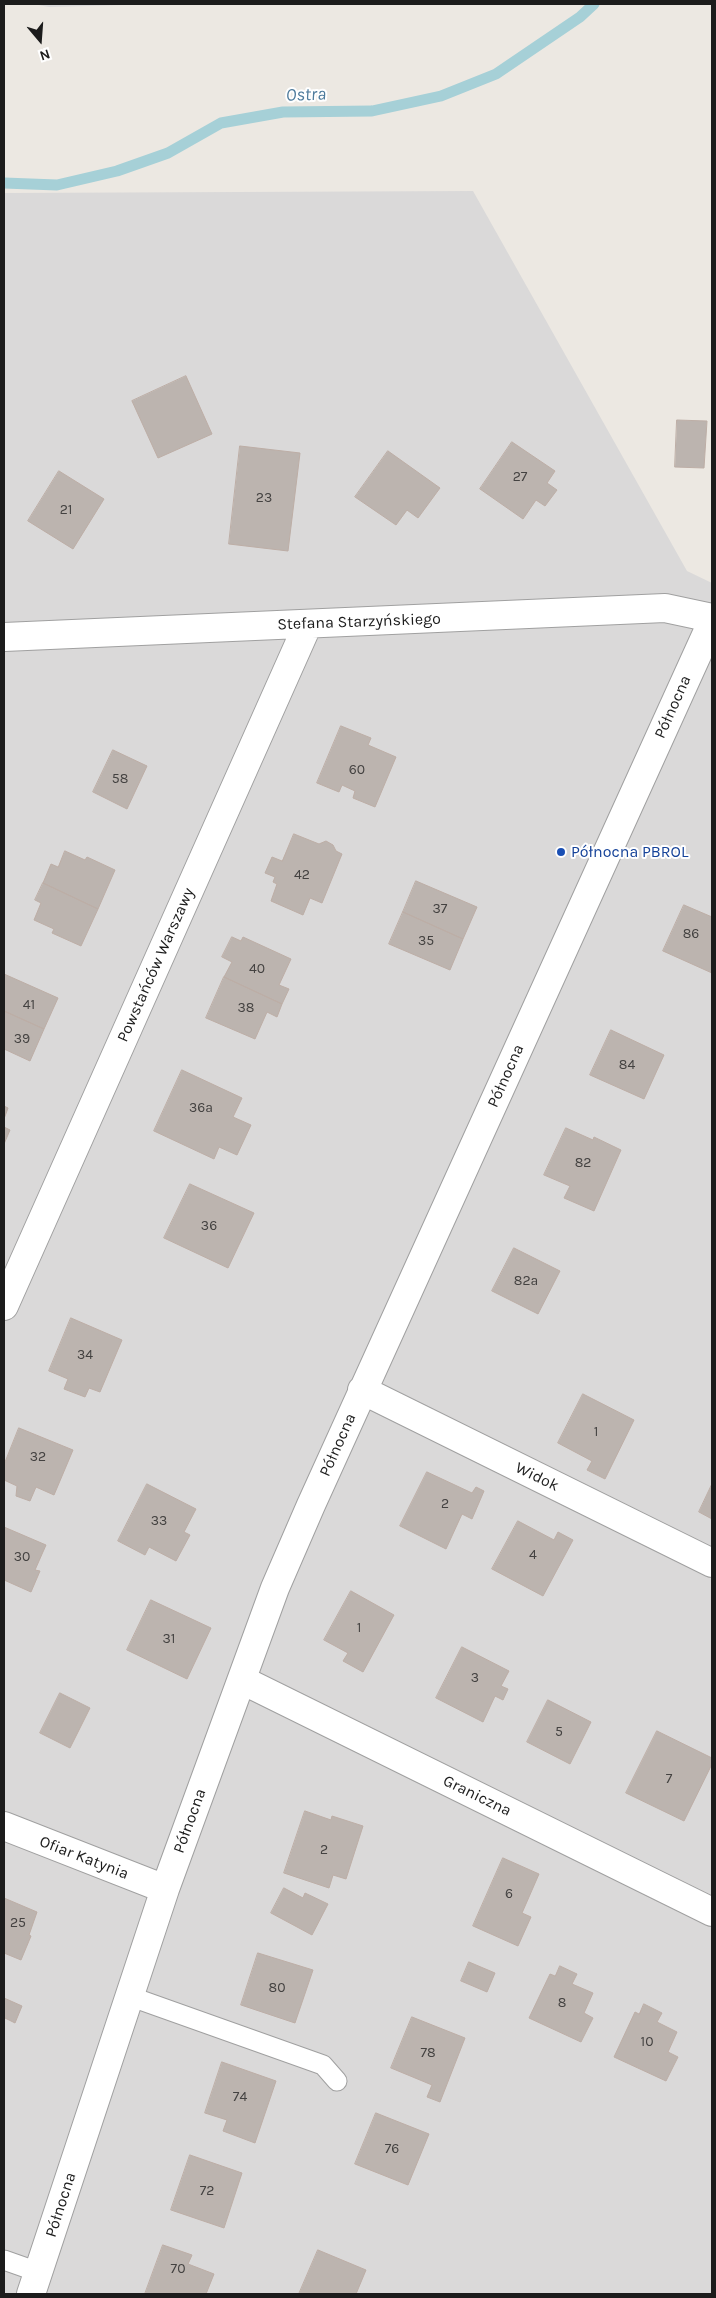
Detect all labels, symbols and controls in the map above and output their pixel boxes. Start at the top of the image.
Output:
north arrow [15,15,65,65]
text: N [37,45,52,64]
water label: Ostra [285,84,327,106]
house number: 27 [513,469,527,485]
house number: 23 [256,490,272,506]
house number: 21 [60,502,72,518]
street label: Stefana Starzyńskiego [277,610,441,634]
street label: Północna [651,672,695,742]
house number: 60 [349,762,365,778]
house number: 58 [112,771,128,787]
place label: Północna PBROL [571,842,688,862]
marker: Północna PBROL [555,846,567,858]
house number: 42 [294,867,310,883]
street label: Powstańców Warszawy [113,885,199,1045]
house number: 37 [433,901,447,917]
house number: 86 [683,926,699,942]
house number: 35 [418,933,434,949]
house number: 40 [249,961,265,977]
house number: 41 [23,997,35,1013]
house number: 38 [238,1000,254,1016]
house number: 39 [14,1031,30,1047]
street label: Północna [484,1041,528,1111]
house number: 84 [619,1057,635,1073]
house number: 36a [189,1100,213,1116]
house number: 82 [575,1155,591,1171]
house number: 36 [201,1218,217,1234]
house number: 82a [514,1273,538,1289]
house number: 34 [77,1347,93,1363]
street label: Północna [316,1410,360,1480]
house number: 1 [594,1424,598,1440]
house number: 32 [30,1449,46,1465]
street label: Widok [512,1458,562,1496]
house number: 2 [441,1496,449,1512]
house number: 33 [151,1513,167,1529]
house number: 4 [529,1547,537,1563]
house number: 30 [14,1549,30,1565]
house number: 1 [357,1620,361,1636]
house number: 31 [163,1631,175,1647]
house number: 3 [471,1670,479,1686]
house number: 5 [555,1724,563,1740]
street label: Graniczna [440,1771,514,1821]
house number: 7 [666,1771,672,1787]
street label: Północna [169,1786,211,1856]
street label: Ofiar Katynia [37,1832,131,1884]
house number: 2 [320,1842,328,1858]
house number: 6 [505,1886,513,1902]
house number: 25 [10,1915,26,1931]
house number: 80 [269,1980,285,1996]
house number: 8 [558,1995,566,2011]
house number: 10 [641,2034,653,2050]
house number: 78 [420,2045,436,2061]
house number: 74 [233,2089,247,2105]
house number: 76 [385,2141,399,2157]
street label: Północna [41,2170,81,2240]
house number: 72 [200,2183,214,2199]
house number: 70 [171,2261,185,2277]

